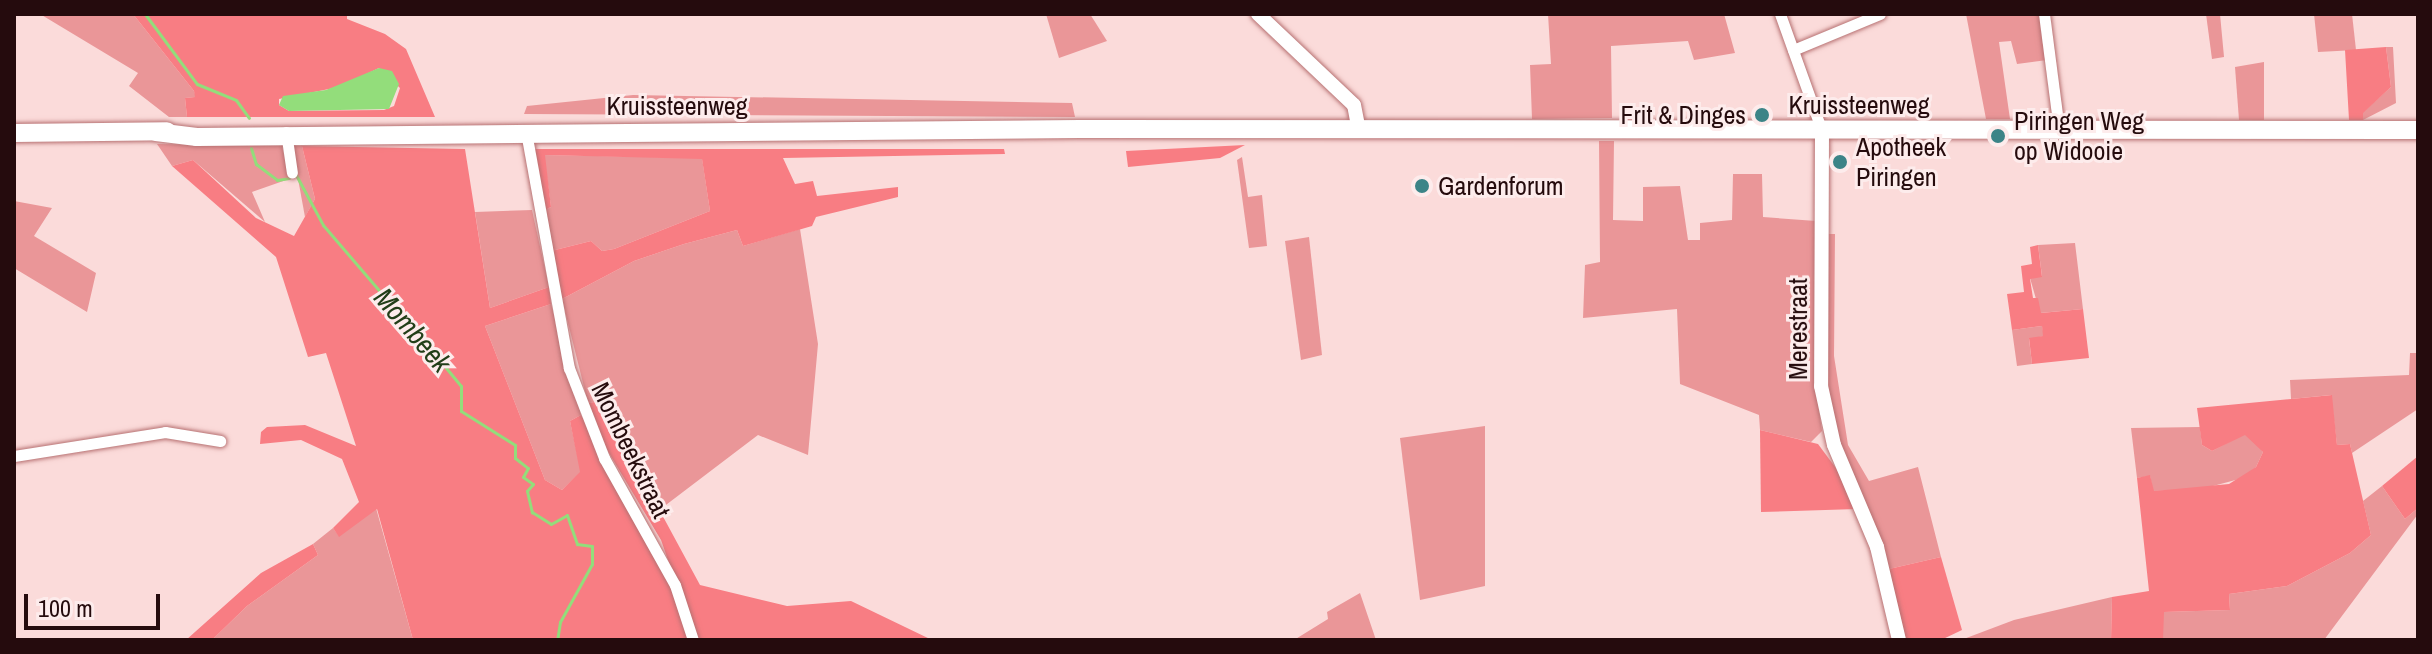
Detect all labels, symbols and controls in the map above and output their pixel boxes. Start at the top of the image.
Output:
street label: Kruissteenweg [1788,89,1930,121]
street label: Kruissteenweg [606,90,748,122]
place label: Frit & Dinges [1620,99,1746,131]
place label: Piringen Weg op Widooie [2014,105,2144,166]
marker: Frit & Dinges [1753,106,1771,124]
marker: Piringen Weg op Widooie [1989,127,2007,145]
place label: Apotheek Piringen [1856,131,1946,192]
marker: Apotheek Piringen [1831,153,1849,171]
place label: Gardenforum [1438,170,1564,202]
marker: Gardenforum [1413,177,1431,195]
street label: Merestraat [1782,278,1814,380]
water label: Mombeek [367,281,459,379]
street label: Mombeekstraat [585,377,677,523]
scale bar [28,578,164,628]
text: 100 m [38,592,93,624]

